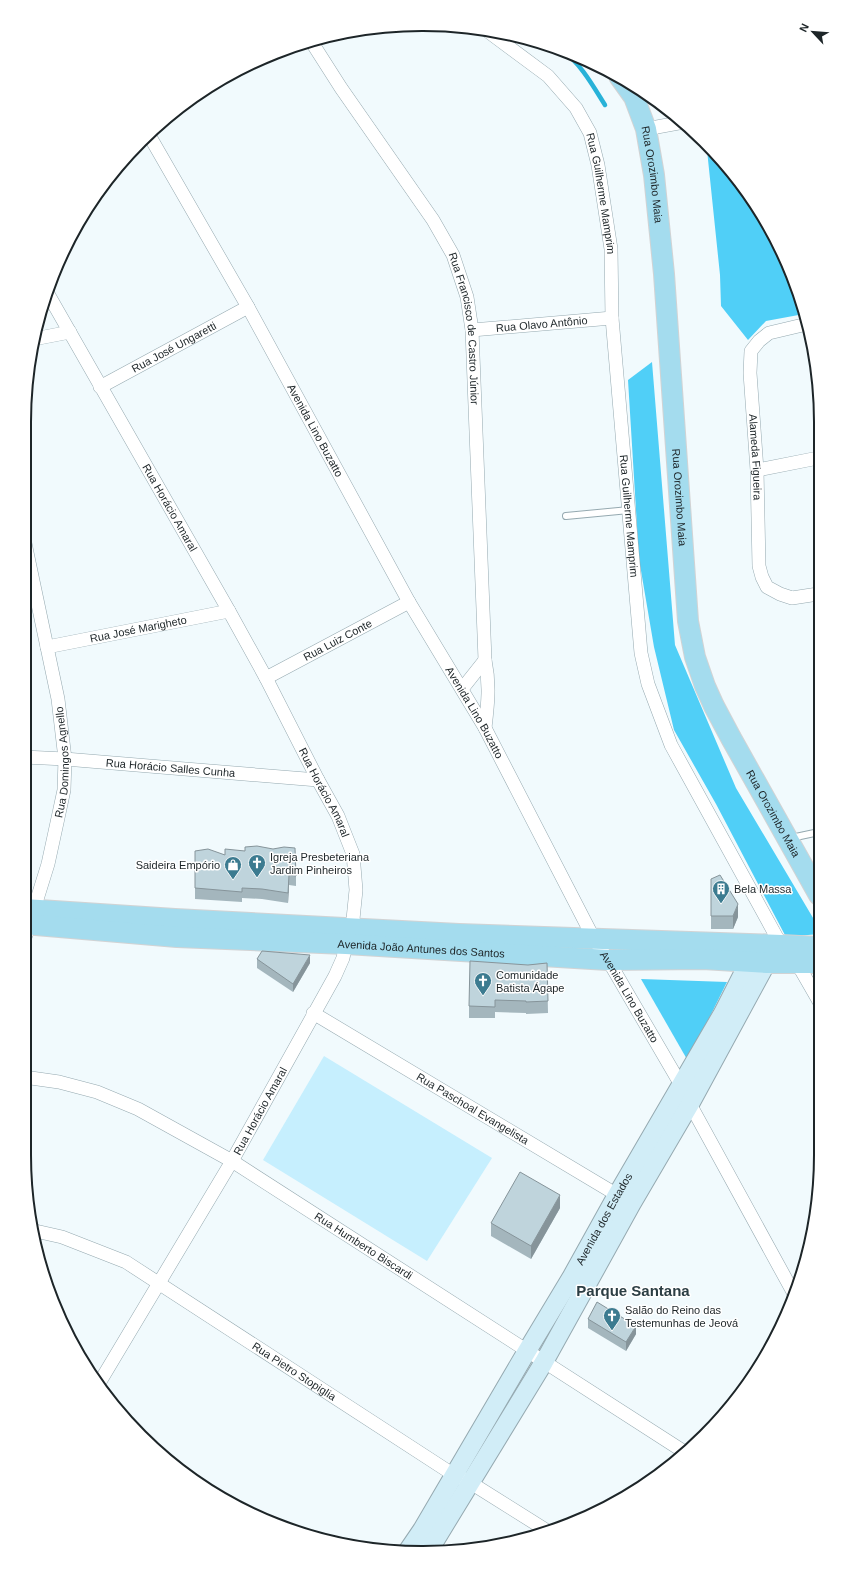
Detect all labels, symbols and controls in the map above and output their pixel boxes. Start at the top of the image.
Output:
north arrow [793,12,833,52]
text: N [797,21,811,34]
street label: Rua Orozimbo Maia [640,125,665,225]
street label: Rua Guilherme Mamprim [584,132,617,254]
street label: Rua Francisco de Castro Júnior [447,251,481,405]
street label: Rua Olavo Antônio [495,314,588,334]
street label: Rua José Ungaretti [130,319,218,375]
street label: Avenida Lino Buzatto [285,382,345,479]
street label: Alameda Figueira [747,414,764,501]
street label: Rua Orozimbo Maia [670,448,689,547]
street label: Rua Guilherme Mamprim [618,454,640,578]
street label: Rua Horácio Amaral [140,462,200,553]
street label: Rua José Marigheto [89,614,188,644]
street label: Rua Luiz Conte [301,617,374,663]
street label: Avenida Lino Buzatto [443,664,506,760]
street label: Rua Domingos Agnello [52,706,71,819]
street label: Rua Horácio Amaral [297,746,352,839]
street label: Rua Horácio Salles Cunha [105,756,237,779]
street label: Rua Orozimbo Maia [744,768,803,860]
place label: Igreja Presbeteriana Jardim Pinheiros [270,851,370,876]
church icon: Igreja Presbeteriana Jardim Pinheiros [247,853,267,878]
shop icon: Saideira Empório [223,855,243,880]
place label: Saideira Empório [136,859,220,871]
building icon: Bela Massa [711,879,731,904]
place label: Bela Massa [734,883,792,895]
street label: Avenida João Antunes dos Santos [337,938,506,960]
street label: Avenida Lino Buzatto [598,949,661,1045]
place label: Comunidade Batista Ágape [496,969,565,994]
church icon: Comunidade Batista Ágape [473,971,493,996]
street label: Rua Horácio Amaral [231,1065,289,1157]
street label: Rua Paschoal Evangelista [414,1070,532,1147]
street label: Avenida dos Estados [574,1171,635,1267]
street label: Rua Humberto Biscardi [313,1210,415,1282]
district label: Parque Santana [576,1282,690,1299]
place label: Salão do Reino das Testemunhas de Jeová [625,1304,739,1329]
church icon: Salão do Reino das Testemunhas de Jeová [602,1306,622,1331]
street label: Rua Pietro Stopiglia [250,1340,339,1403]

